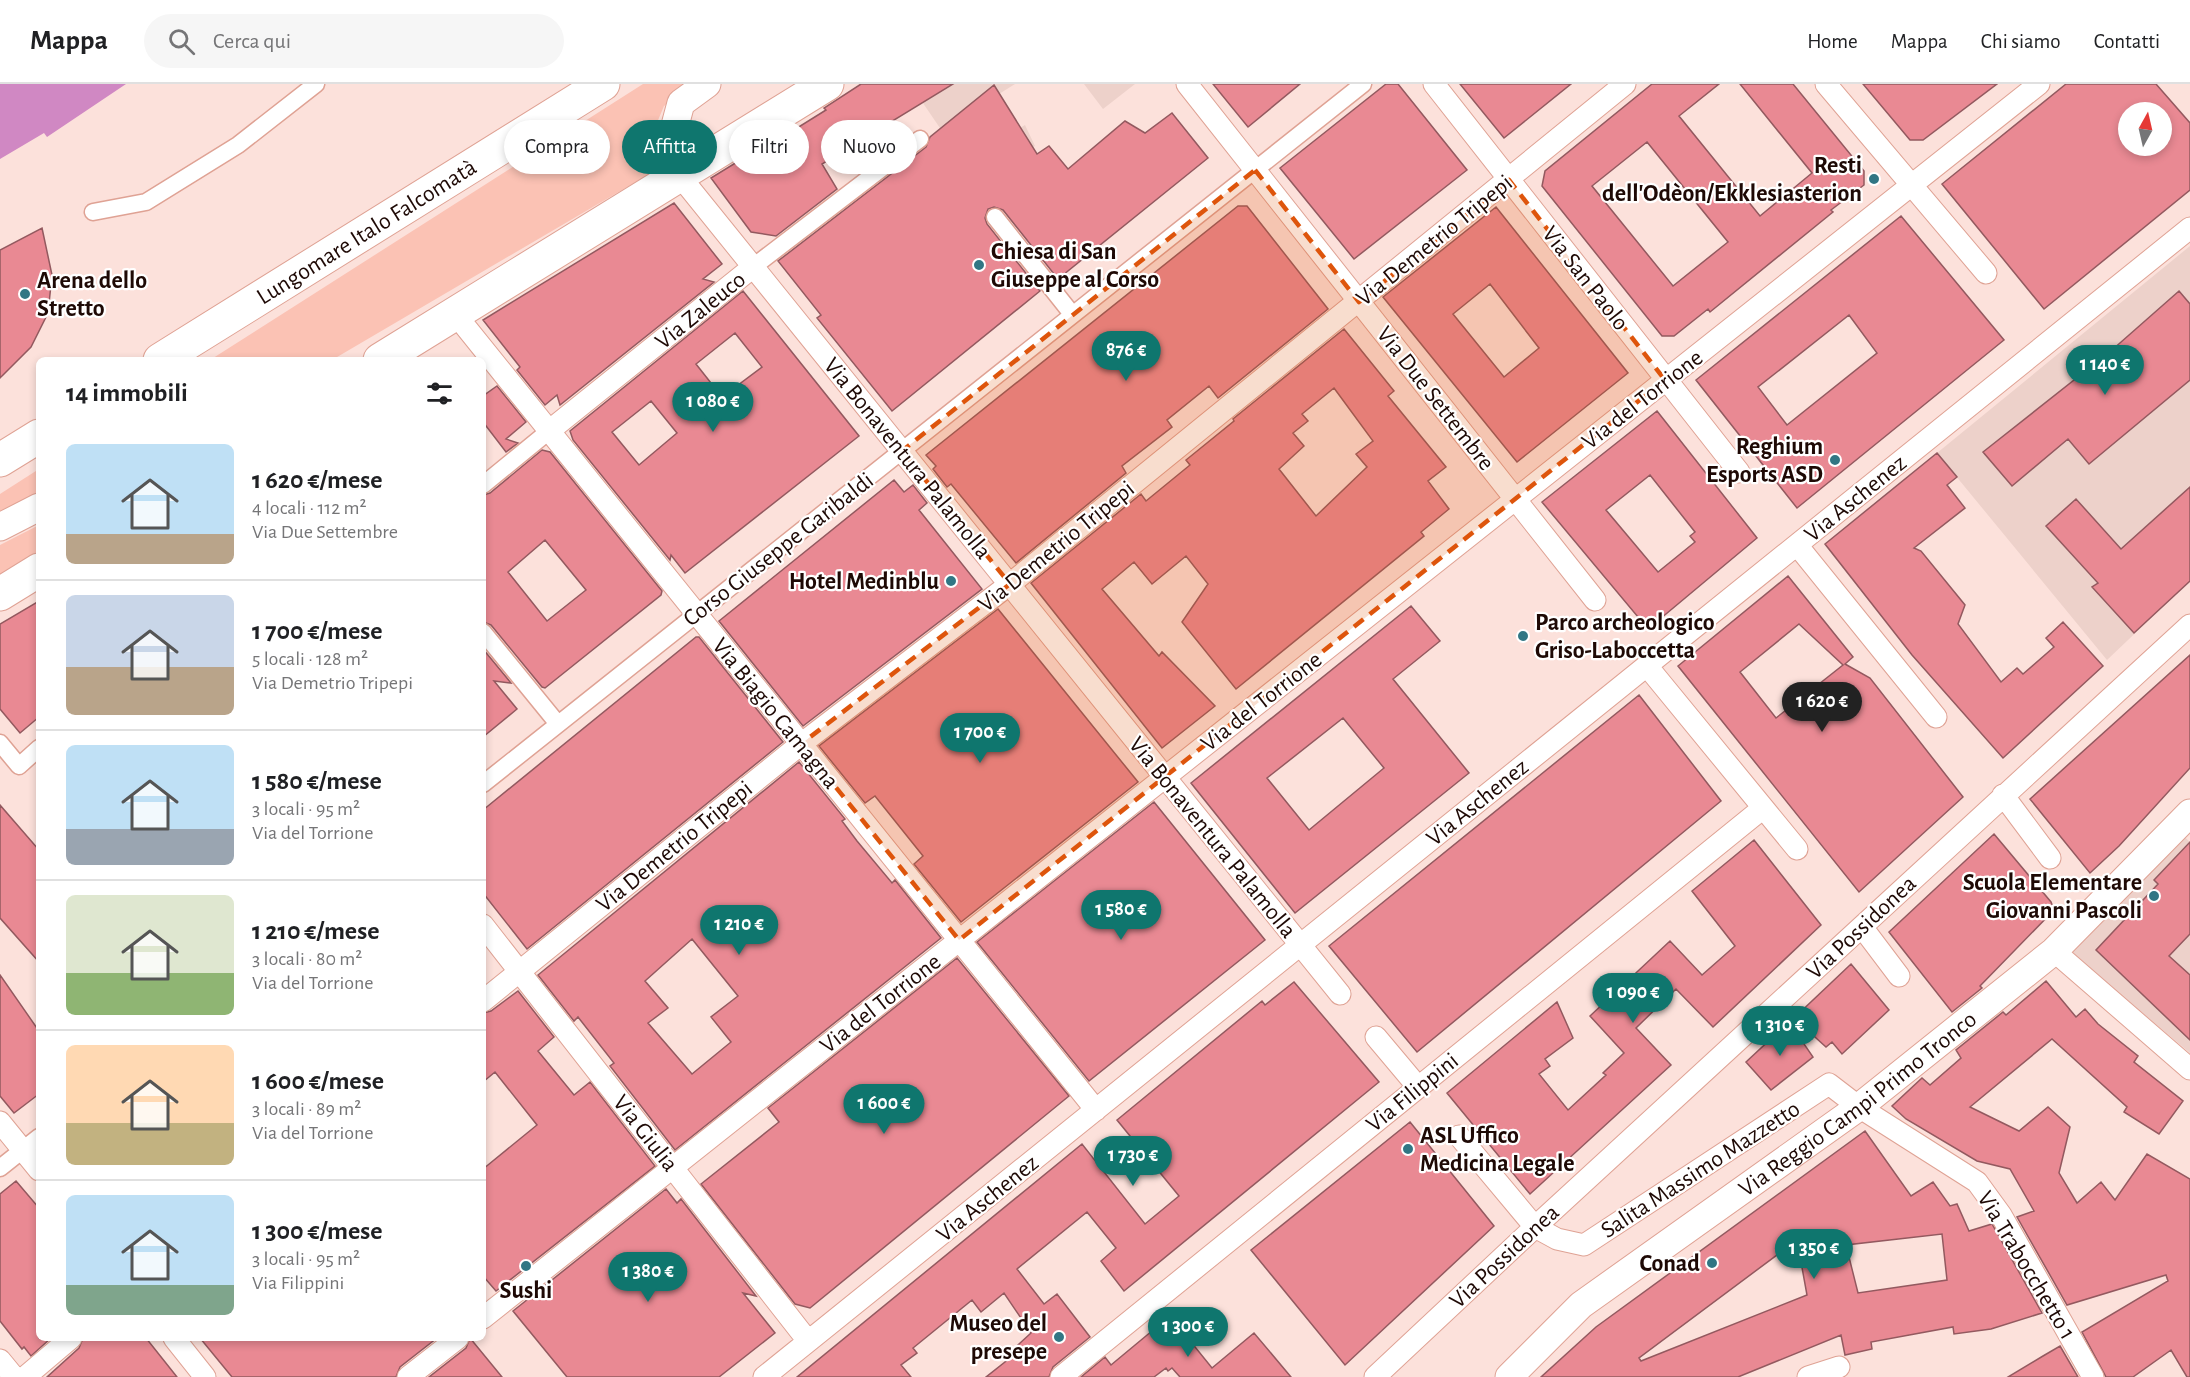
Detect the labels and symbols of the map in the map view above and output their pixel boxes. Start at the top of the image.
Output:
north arrow [2118,102,2172,156]
place label: Resti dell'Odèon/Ekklesiasterion [1602,154,1862,206]
street label: Lungomare Italo Falcomatà [253,155,481,310]
street label: Via Demetrio Tripepi [1352,171,1517,311]
marker: Resti dell'Odèon/Ekklesiasterion [1867,172,1881,186]
street label: Via San Paolo [1537,222,1633,335]
place label: Chiesa di San Giuseppe al Corso [991,240,1159,292]
marker: Chiesa di San Giuseppe al Corso [972,258,986,272]
street label: Via Zaleuco [651,267,750,354]
place label: Arena dello Stretto [37,269,147,321]
marker: Arena dello Stretto [18,287,32,301]
street label: Via Due Settembre [1372,322,1499,475]
pin: 876 € [1084,331,1168,382]
street label: Via del Torrione [1578,345,1707,454]
pin: 1 140 € [2050,345,2160,396]
street label: Via Bonaventura Palamolla [819,354,995,564]
pin: 1 080 € [658,382,768,433]
place label: Reghium Esports ASD [1706,435,1823,487]
street label: Via Aschenez [1800,451,1911,547]
marker: Reghium Esports ASD [1828,453,1842,467]
street label: Corso Giuseppe Garibaldi [679,468,878,631]
street label: Via Demetrio Tripepi [974,477,1139,617]
place label: Hotel Medinblu [789,570,939,594]
marker: Hotel Medinblu [944,574,958,588]
place label: Parco archeologico Griso-Laboccetta [1535,611,1715,663]
marker: Parco archeologico Griso-Laboccetta [1516,629,1530,643]
street label: Via Biagio Camagna [707,634,843,794]
street label: Via del Torrione [1197,647,1326,756]
pin: 1 620 € [1767,682,1877,733]
pin: 1 700 € [925,713,1035,764]
street label: Via Bonaventura Palamolla [1124,733,1300,943]
street label: Via Aschenez [1422,755,1533,851]
street label: Via Demetrio Tripepi [592,777,757,917]
street label: Via Possidonea [1802,871,1921,984]
place label: Scuola Elementare Giovanni Pascoli [1963,871,2142,923]
marker: Scuola Elementare Giovanni Pascoli [2147,889,2161,903]
pin: 1 580 € [1066,890,1176,941]
pin: 1 210 € [684,905,794,956]
street label: Via del Torrione [816,949,945,1058]
pin: 1 090 € [1578,973,1688,1024]
pin: 1 310 € [1725,1006,1835,1057]
street label: Via Reggio Campi Primo Tronco [1735,1007,1981,1201]
street label: Via Filippini [1362,1049,1463,1137]
pin: 1 600 € [829,1084,939,1135]
street label: Via Giulia [608,1091,682,1176]
street label: Salita Massimo Mazzetto [1597,1097,1804,1243]
place label: ASL Uffico Medicina Legale [1420,1124,1575,1176]
pin: 1 730 € [1078,1136,1188,1187]
marker: ASL Uffico Medicina Legale [1401,1142,1415,1156]
street label: Via Aschenez [932,1151,1043,1247]
street label: Via Trabocchetto 1 [1973,1187,2080,1344]
street label: Via Possidonea [1445,1200,1564,1313]
pin: 1 350 € [1759,1229,1869,1280]
pin: 1 380 € [593,1252,703,1303]
place label: Conad [1639,1252,1700,1276]
marker: Conad [1705,1256,1719,1270]
marker: Sushi [519,1259,533,1273]
place label: Sushi [500,1279,552,1303]
pin: 1 300 € [1133,1307,1243,1358]
place label: Museo del presepe [950,1312,1047,1364]
marker: Museo del presepe [1052,1330,1066,1344]

